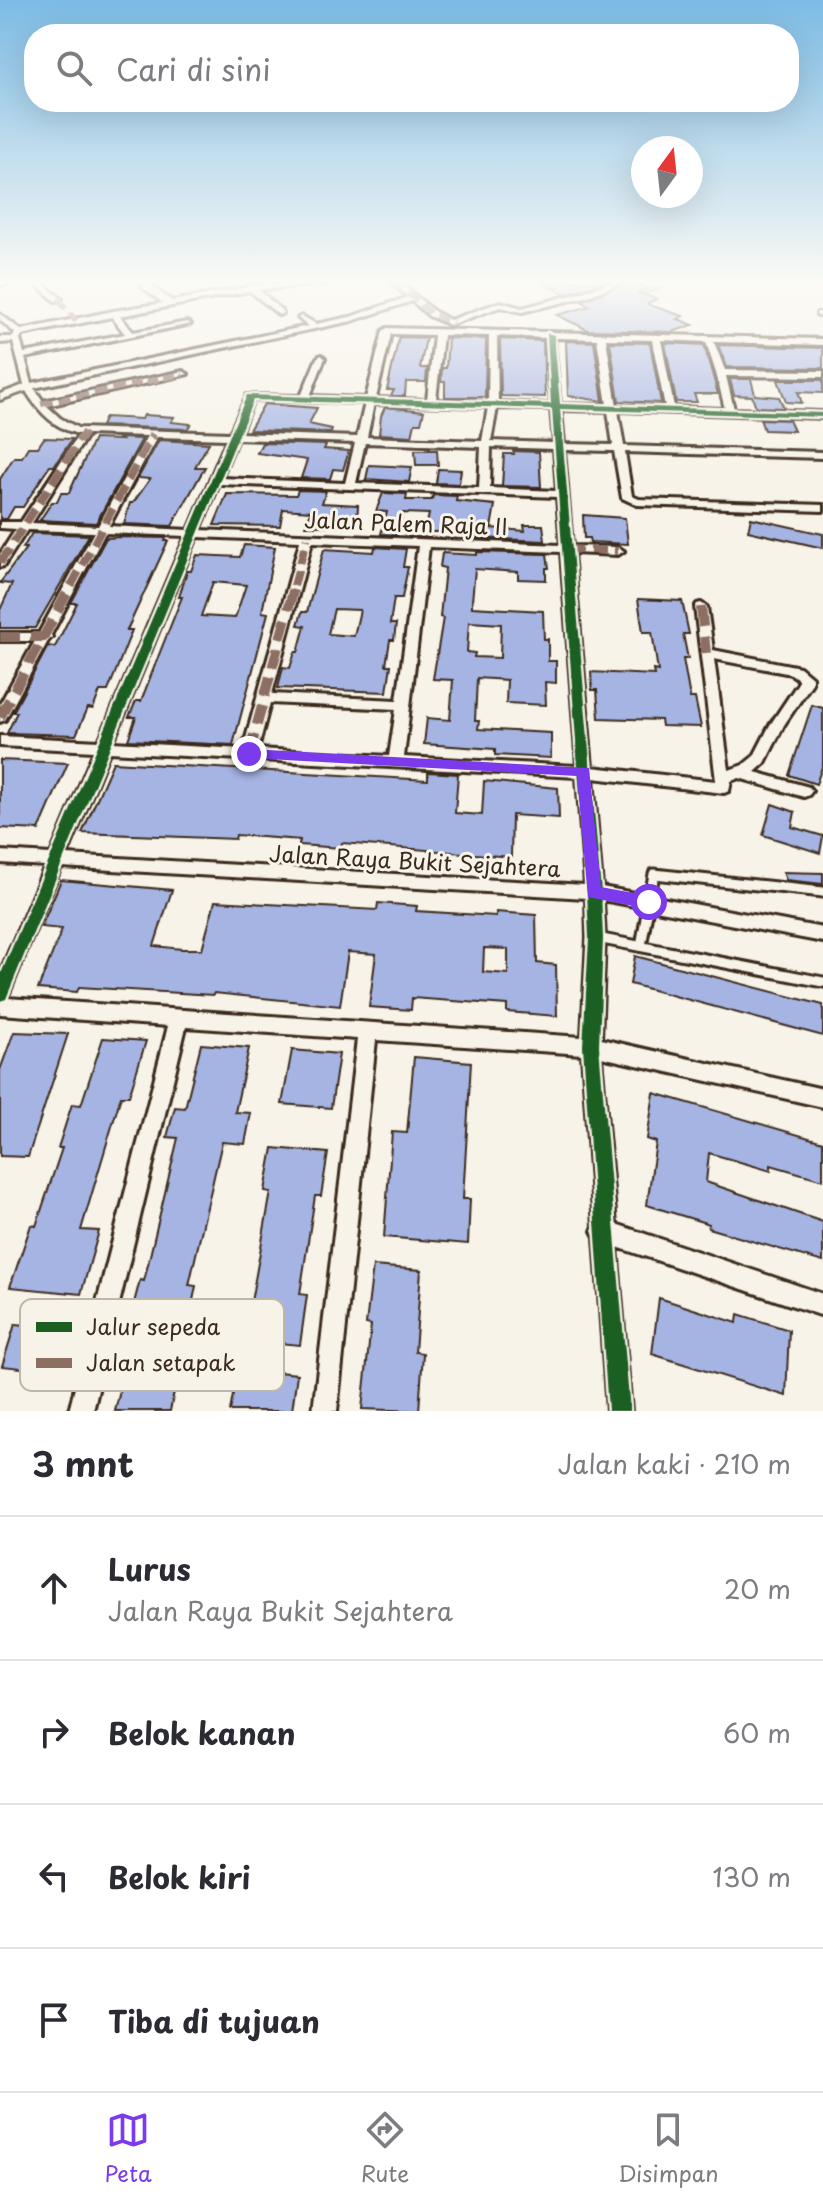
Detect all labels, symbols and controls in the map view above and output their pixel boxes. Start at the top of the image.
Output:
search box [24,24,799,112]
icon: search [52,46,96,90]
text: Cari di sini [116,46,271,91]
north arrow [631,136,703,208]
street label: Jalan Palem Raja II [304,502,508,542]
route end [231,736,267,772]
street label: Jalan Raya Bukit Sejahtera [268,836,562,884]
route start [631,884,667,920]
legend [20,1299,284,1391]
text: Jalur sepeda [86,1309,221,1342]
text: Jalan setapak [86,1345,236,1378]
text: 3 mnt [32,1437,134,1489]
text: Jalan kaki · 210 m [558,1444,791,1483]
text: Lurus [108,1546,191,1591]
icon: ahead [32,1566,76,1610]
text: 20 m [724,1569,791,1608]
text: Jalan Raya Bukit Sejahtera [108,1591,453,1630]
icon: right [32,1710,76,1754]
text: Belok kanan [108,1710,295,1755]
text: 60 m [723,1713,791,1752]
icon: left [32,1854,76,1898]
text: Belok kiri [108,1854,250,1899]
text: 130 m [712,1857,791,1896]
icon: arrive [32,1998,76,2042]
text: Tiba di tujuan [108,1998,320,2043]
tab: Peta [104,2108,152,2189]
tab: Rute [361,2108,409,2189]
tab: Disimpan [618,2108,719,2189]

